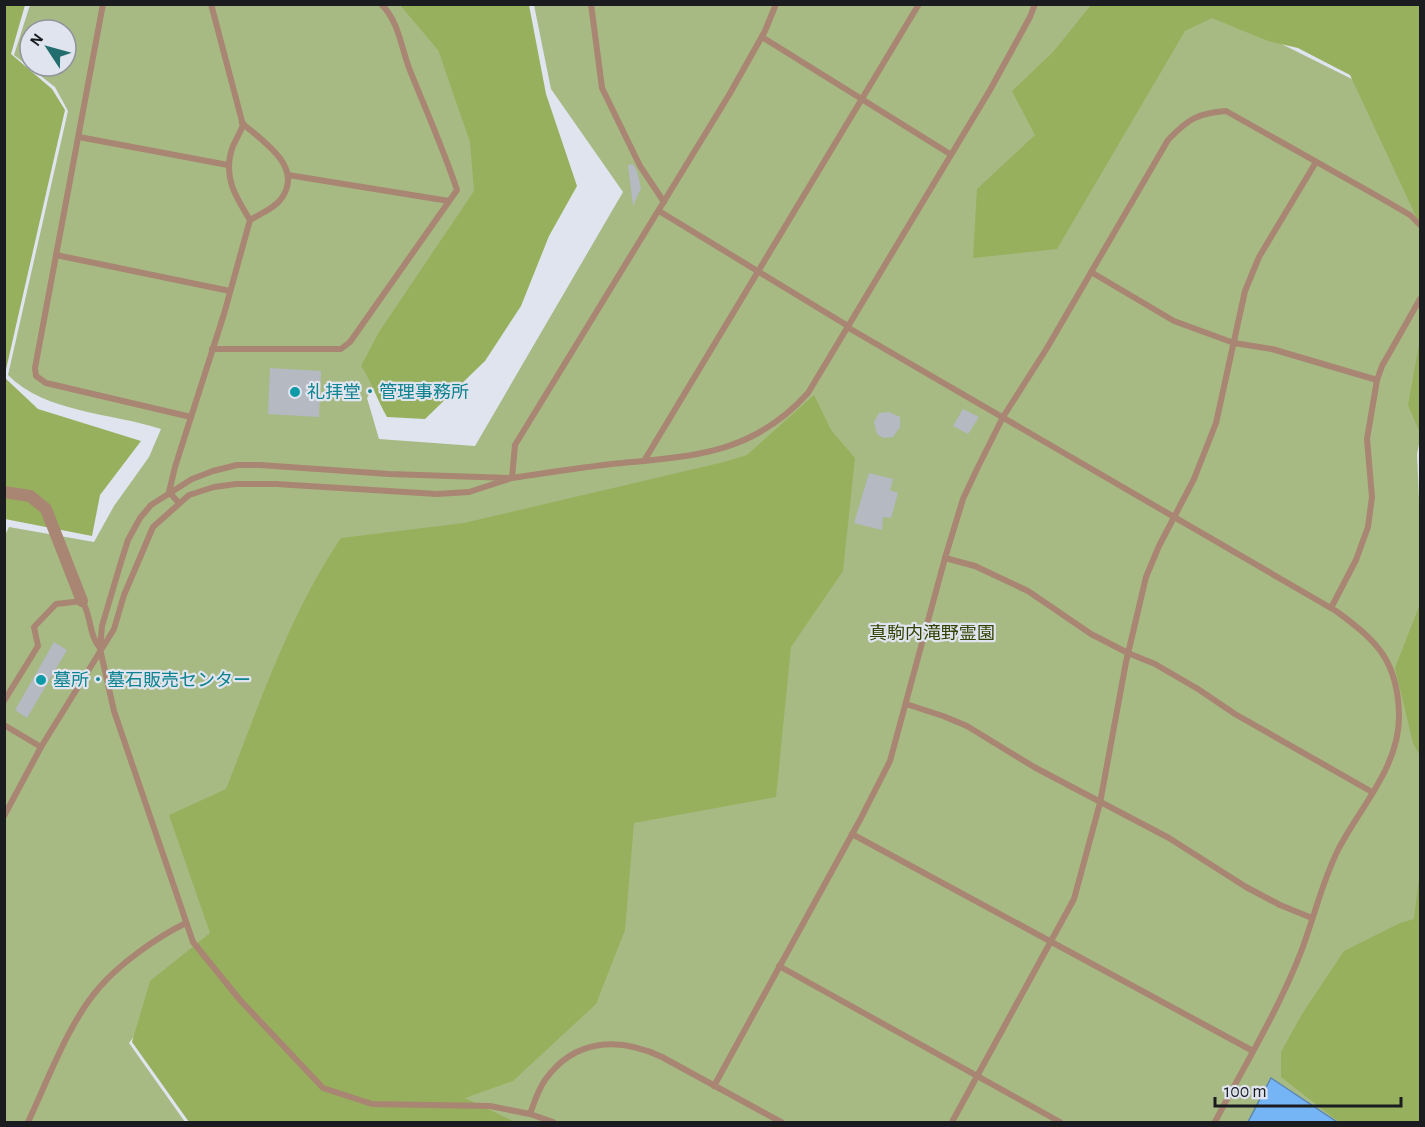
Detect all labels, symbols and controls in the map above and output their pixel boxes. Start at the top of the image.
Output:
north arrow [18,18,78,78]
text: N [27,31,46,49]
place label: 礼拝堂・管理事務所 [307,382,469,402]
marker: 礼拝堂・管理事務所 [288,385,302,399]
park label: 真駒内滝野霊園 [869,624,995,643]
place label: 墓所・墓石販売センター [53,671,251,690]
marker: 墓所・墓石販売センター [34,673,48,687]
scale bar [1215,1070,1401,1108]
text: 100 m [1224,1083,1267,1101]

